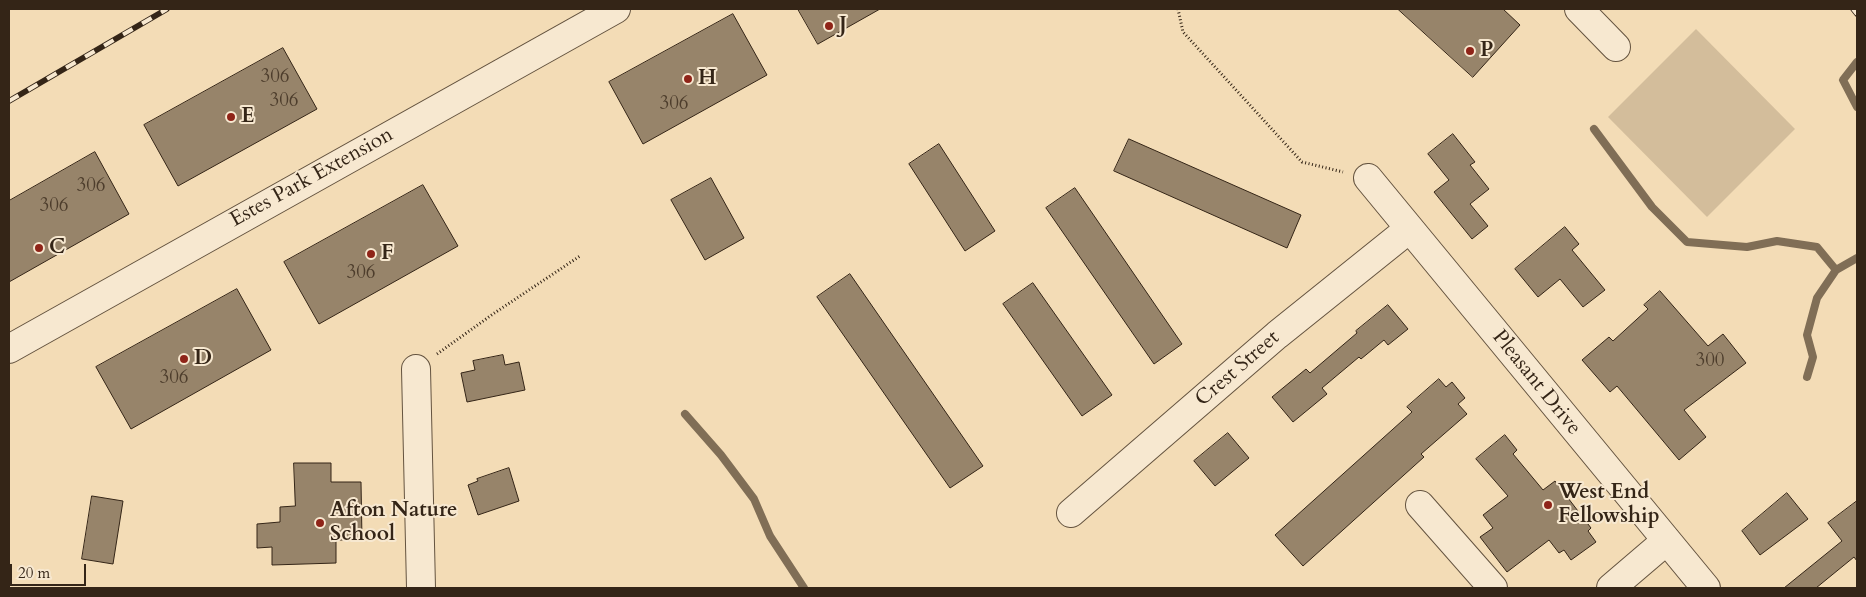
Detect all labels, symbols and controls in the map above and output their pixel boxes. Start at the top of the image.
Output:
place label: J [839,13,847,39]
marker: J [823,20,835,32]
place label: P [1480,38,1493,64]
marker: P [1464,45,1476,57]
place label: H [698,66,716,92]
house number: 306 [260,67,290,89]
marker: H [682,73,694,85]
house number: 306 [269,91,299,113]
house number: 306 [659,94,689,116]
place label: E [241,104,254,130]
marker: E [225,111,237,123]
street label: Estes Park Extension [226,123,398,233]
house number: 306 [76,176,106,198]
house number: 306 [39,196,69,218]
place label: C [49,235,65,261]
place label: F [381,241,393,267]
marker: C [33,242,45,254]
marker: F [365,248,377,260]
house number: 306 [346,263,376,285]
street label: Crest Street [1191,326,1285,412]
street label: Pleasant Drive [1486,326,1586,440]
place label: D [194,346,212,372]
house number: 300 [1695,351,1725,373]
marker: D [178,353,190,365]
house number: 306 [159,368,189,390]
place label: West End Fellowship [1558,480,1660,530]
place label: Afton Nature School [330,498,457,548]
marker: West End Fellowship [1542,499,1554,511]
marker: Afton Nature School [314,517,326,529]
scale bar [12,554,89,586]
text: 20 m [18,563,50,583]

